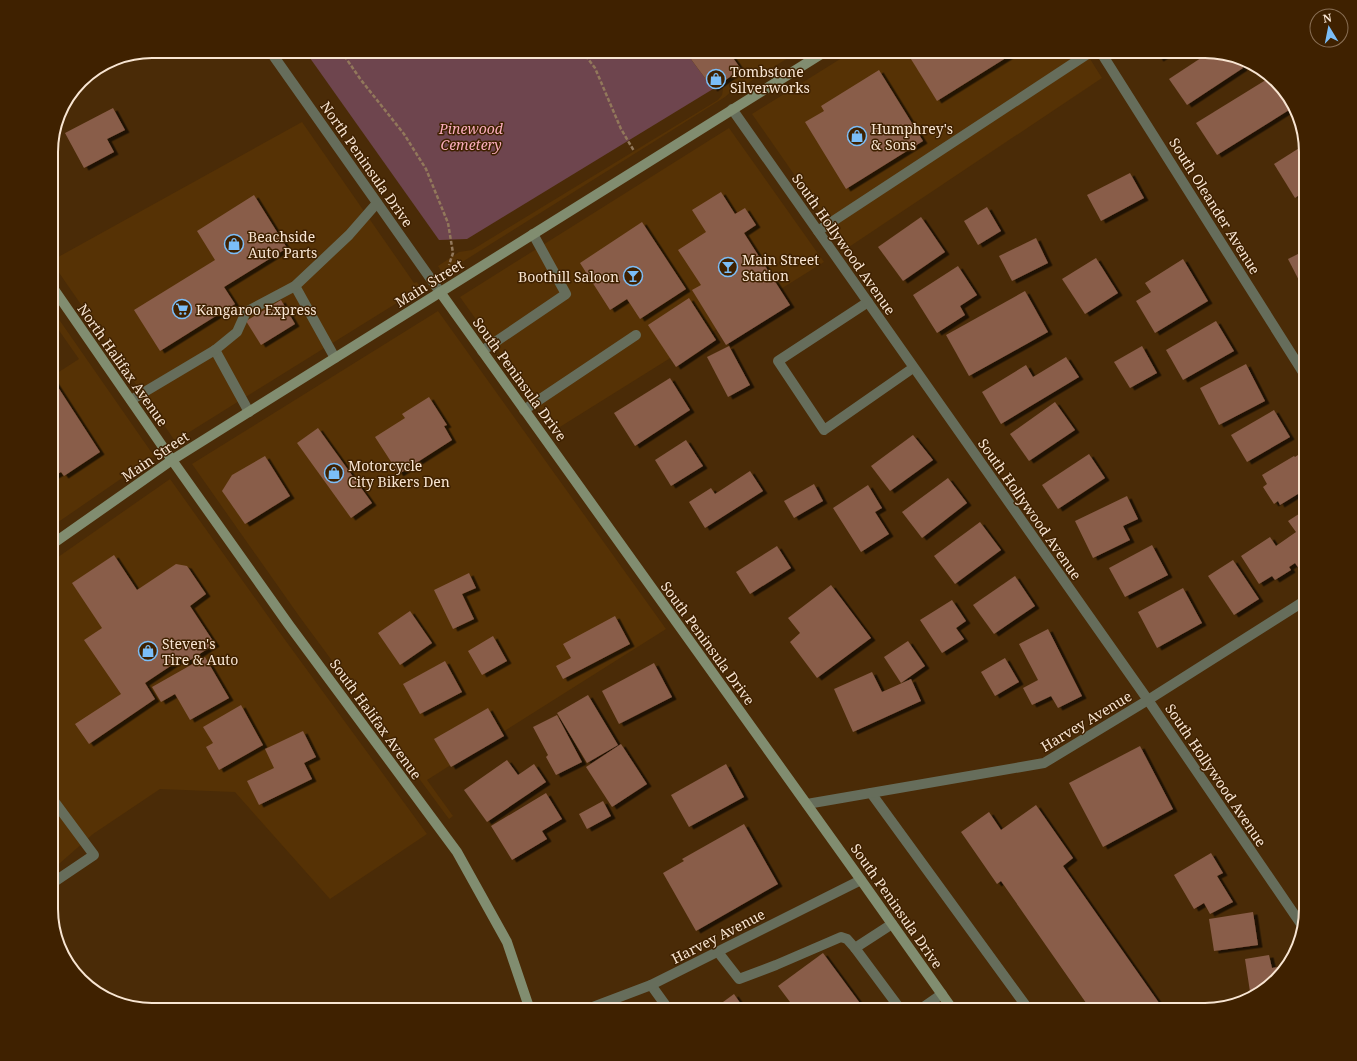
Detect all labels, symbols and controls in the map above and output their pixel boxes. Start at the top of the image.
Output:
north arrow [1309,8,1349,48]
text: N [1322,9,1333,26]
place label: Tombstone Silverworks [730,62,810,97]
shop icon: Tombstone Silverworks [705,68,727,90]
street label: North Peninsula Drive [316,97,418,231]
park label: Pinewood Cemetery [438,119,504,154]
place label: Humphrey's & Sons [871,119,953,154]
shop icon: Humphrey's & Sons [846,125,868,147]
street label: South Oleander Avenue [1165,134,1265,278]
street label: South Hollywood Avenue [788,170,900,318]
place label: Beachside Auto Parts [248,227,317,262]
shop icon: Beachside Auto Parts [223,233,245,255]
place label: Main Street Station [742,250,819,285]
street label: Main Street [391,254,467,312]
bar icon: Main Street Station [717,256,739,278]
bar icon: Boothill Saloon [622,265,644,287]
place label: Boothill Saloon [518,267,619,286]
supermarket icon: Kangaroo Express [171,298,193,320]
street label: North Halifax Avenue [74,300,172,430]
place label: Kangaroo Express [196,300,317,319]
street label: South Peninsula Drive [469,313,571,445]
street label: Main Street [118,426,192,485]
street label: South Hollywood Avenue [974,435,1086,583]
place label: Motorcycle City Bikers Den [348,456,450,491]
shop icon: Motorcycle City Bikers Den [323,462,345,484]
street label: South Peninsula Drive [657,577,759,709]
place label: Steven's Tire & Auto [162,634,238,669]
shop icon: Steven's Tire & Auto [137,640,159,662]
street label: South Halifax Avenue [326,655,426,783]
street label: Harvey Avenue [1037,686,1135,756]
street label: South Hollywood Avenue [1161,700,1271,850]
street label: South Peninsula Drive [847,840,947,972]
street label: Harvey Avenue [668,904,768,968]

